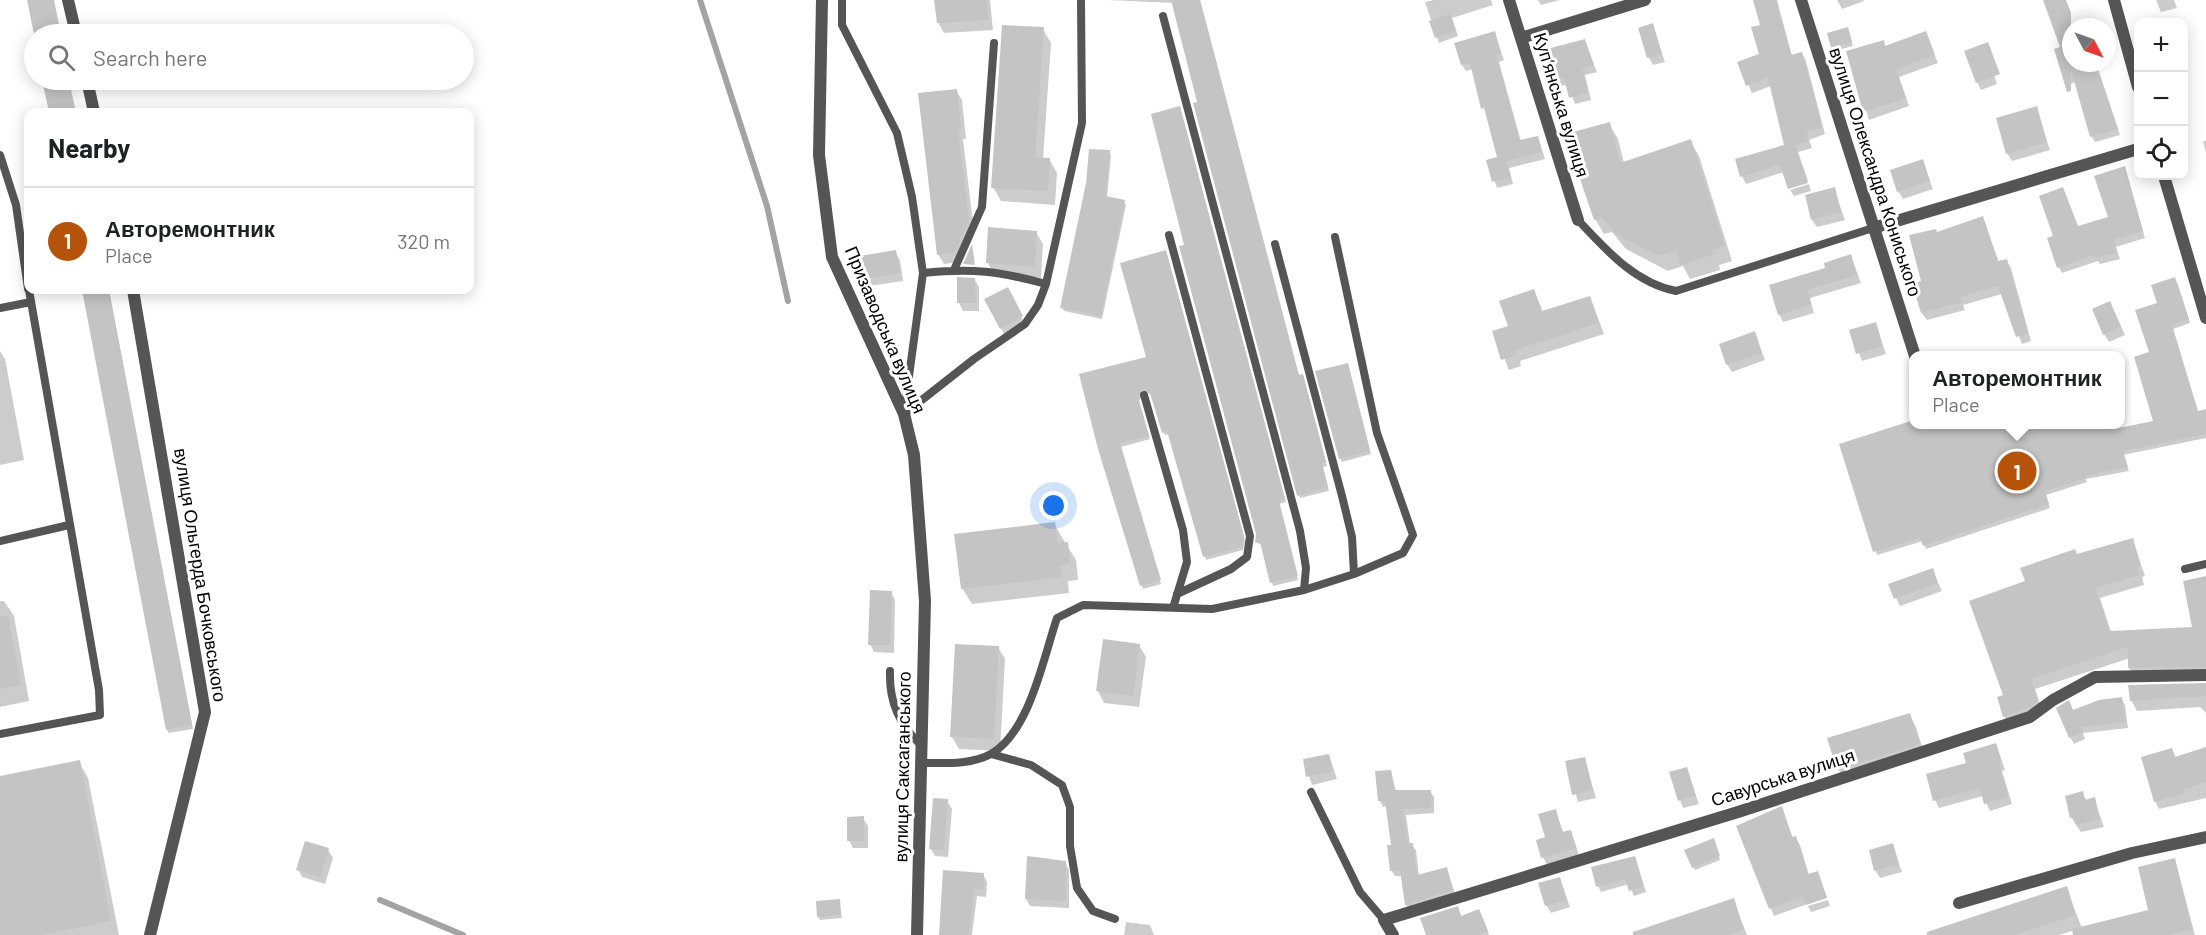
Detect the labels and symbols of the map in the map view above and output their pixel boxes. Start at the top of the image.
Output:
north arrow [2062,18,2116,72]
street label: Купʼянська вулиця [1529,30,1594,180]
street label: вулиця Олександра Кониського [1825,44,1927,299]
street label: Призаводська вулиця [841,243,931,416]
street label: вулиця Ольгерда Бочковського [170,446,232,703]
pin: 1 [1998,448,2036,494]
your location [1039,491,1068,520]
street label: вулиця Саксаганського [889,671,915,863]
street label: Савурська вулиця [1708,743,1857,811]

